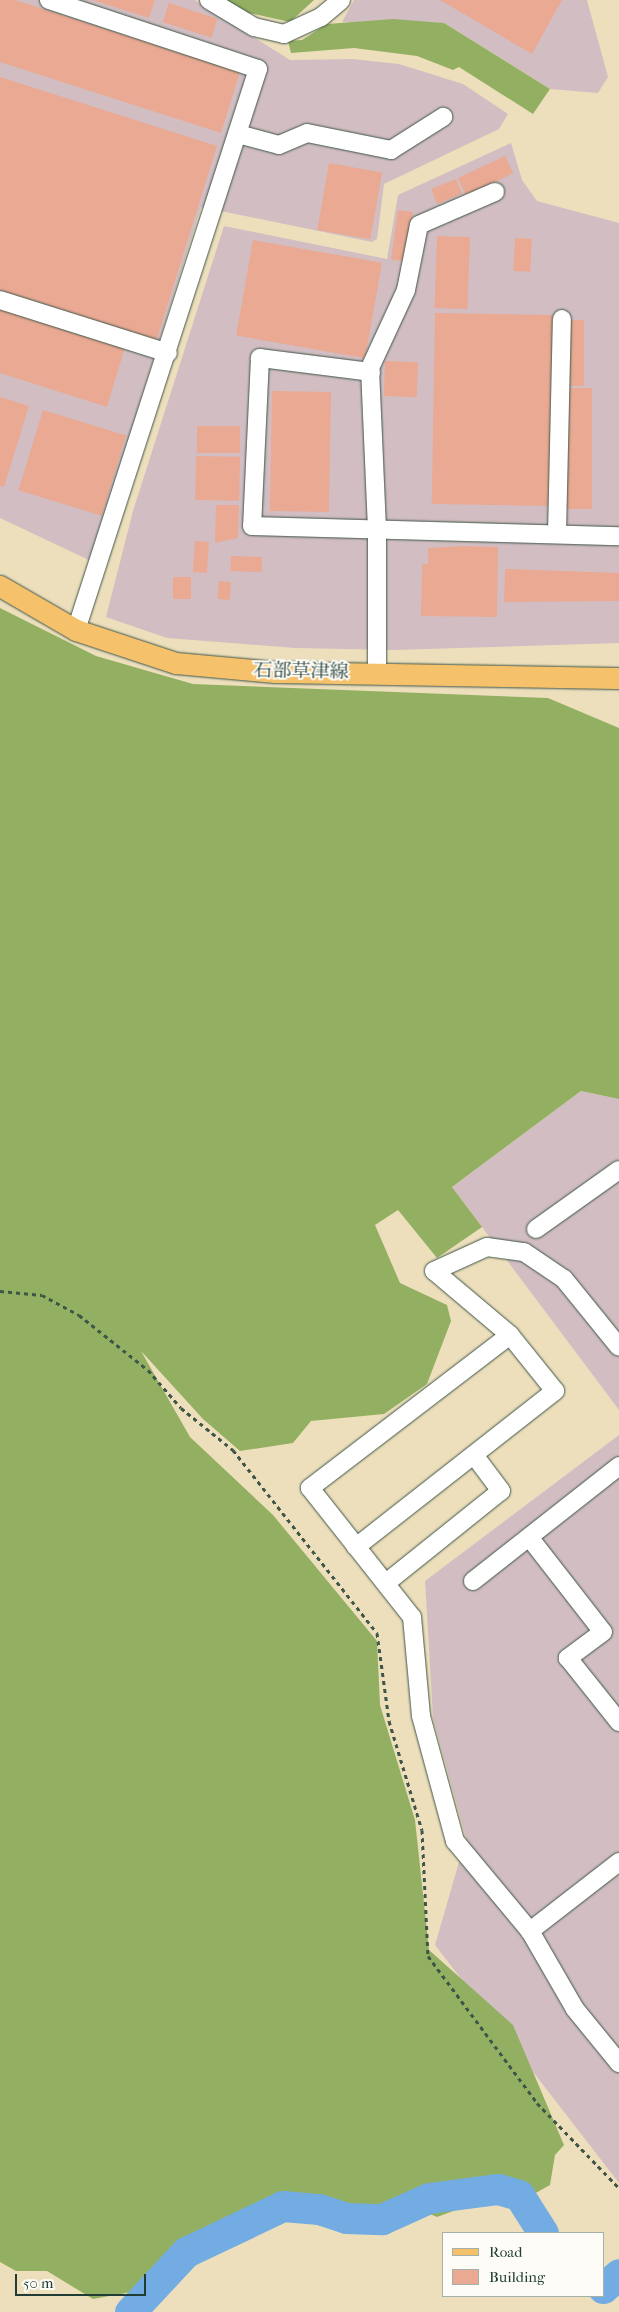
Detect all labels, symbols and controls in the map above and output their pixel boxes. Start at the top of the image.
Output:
street label: 石部草津線 [253,660,349,684]
legend [442,2232,604,2297]
text: Road [489,2243,522,2261]
scale bar [18,2264,149,2296]
text: Building [489,2268,545,2286]
text: 50 m [23,2274,53,2292]

